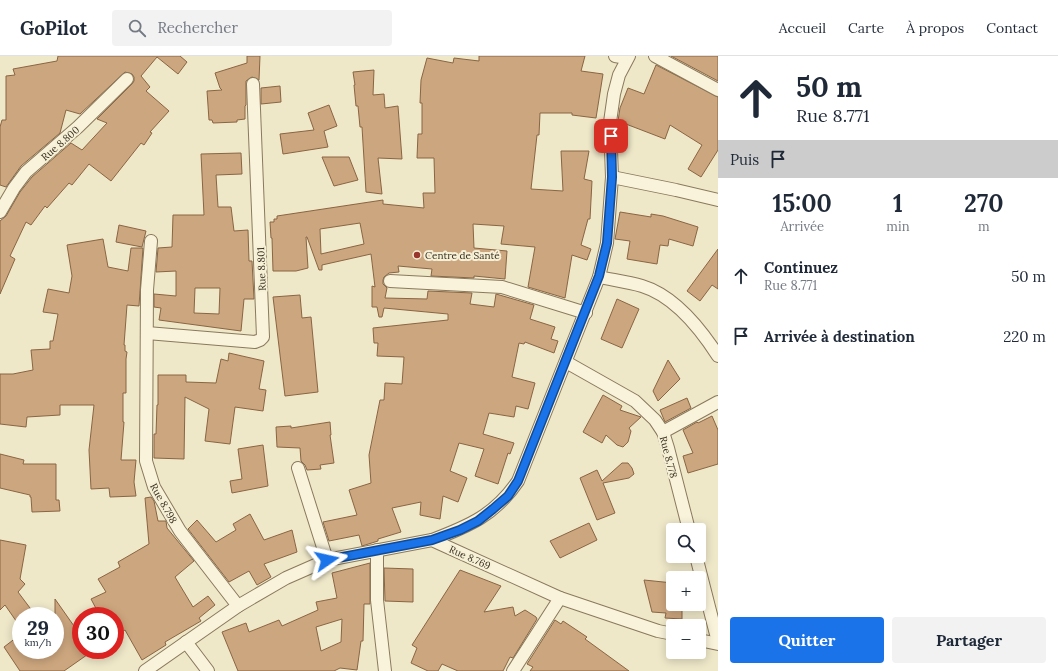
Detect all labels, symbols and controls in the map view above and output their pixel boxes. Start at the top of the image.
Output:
search box [112,10,392,46]
text: GoPilot [20,16,88,40]
icon: search [126,17,148,39]
text: Rechercher [158,18,238,37]
text: Accueil [779,19,826,37]
text: Carte [848,19,884,37]
text: À propos [906,19,964,37]
text: Contact [986,19,1038,37]
text: 50 m [796,69,862,105]
icon: ahead [730,72,782,124]
text: Rue 8.771 [796,104,870,127]
pin [594,119,628,153]
street label: Rue 8.800 [39,123,82,164]
icon: arrive [600,125,622,147]
icon: arrive [767,148,789,170]
text: Puis [730,150,759,169]
text: 15:00 [773,188,832,219]
text: 1 [893,188,903,219]
text: 270 [964,188,1003,219]
text: Arrivée [780,218,824,235]
text: min [886,218,910,235]
text: m [978,218,990,235]
street label: Rue 8.801 [254,246,269,291]
place label: Centre de Santé [425,249,500,262]
marker: Centre de Santé [412,250,422,260]
text: Continuez [764,258,838,277]
icon: ahead [730,265,752,287]
text: 50 m [1011,267,1046,286]
text: Rue 8.771 [764,277,817,294]
icon: arrive [730,325,752,347]
text: Arrivée à destination [764,327,915,346]
text: 220 m [1003,327,1046,346]
street label: Rue 8.778 [657,435,680,480]
street label: Rue 8.798 [147,481,180,526]
map controls [666,523,706,659]
button: search [666,523,706,563]
position arrow [306,539,348,581]
street label: Rue 8.769 [447,543,493,572]
button: + [666,571,706,611]
speed limit sign: 30 [72,607,124,659]
text: 29 [27,615,49,640]
button: Quitter [730,617,884,663]
button: Partager [892,617,1046,663]
button: − [666,619,706,659]
text: km/h [24,636,52,649]

